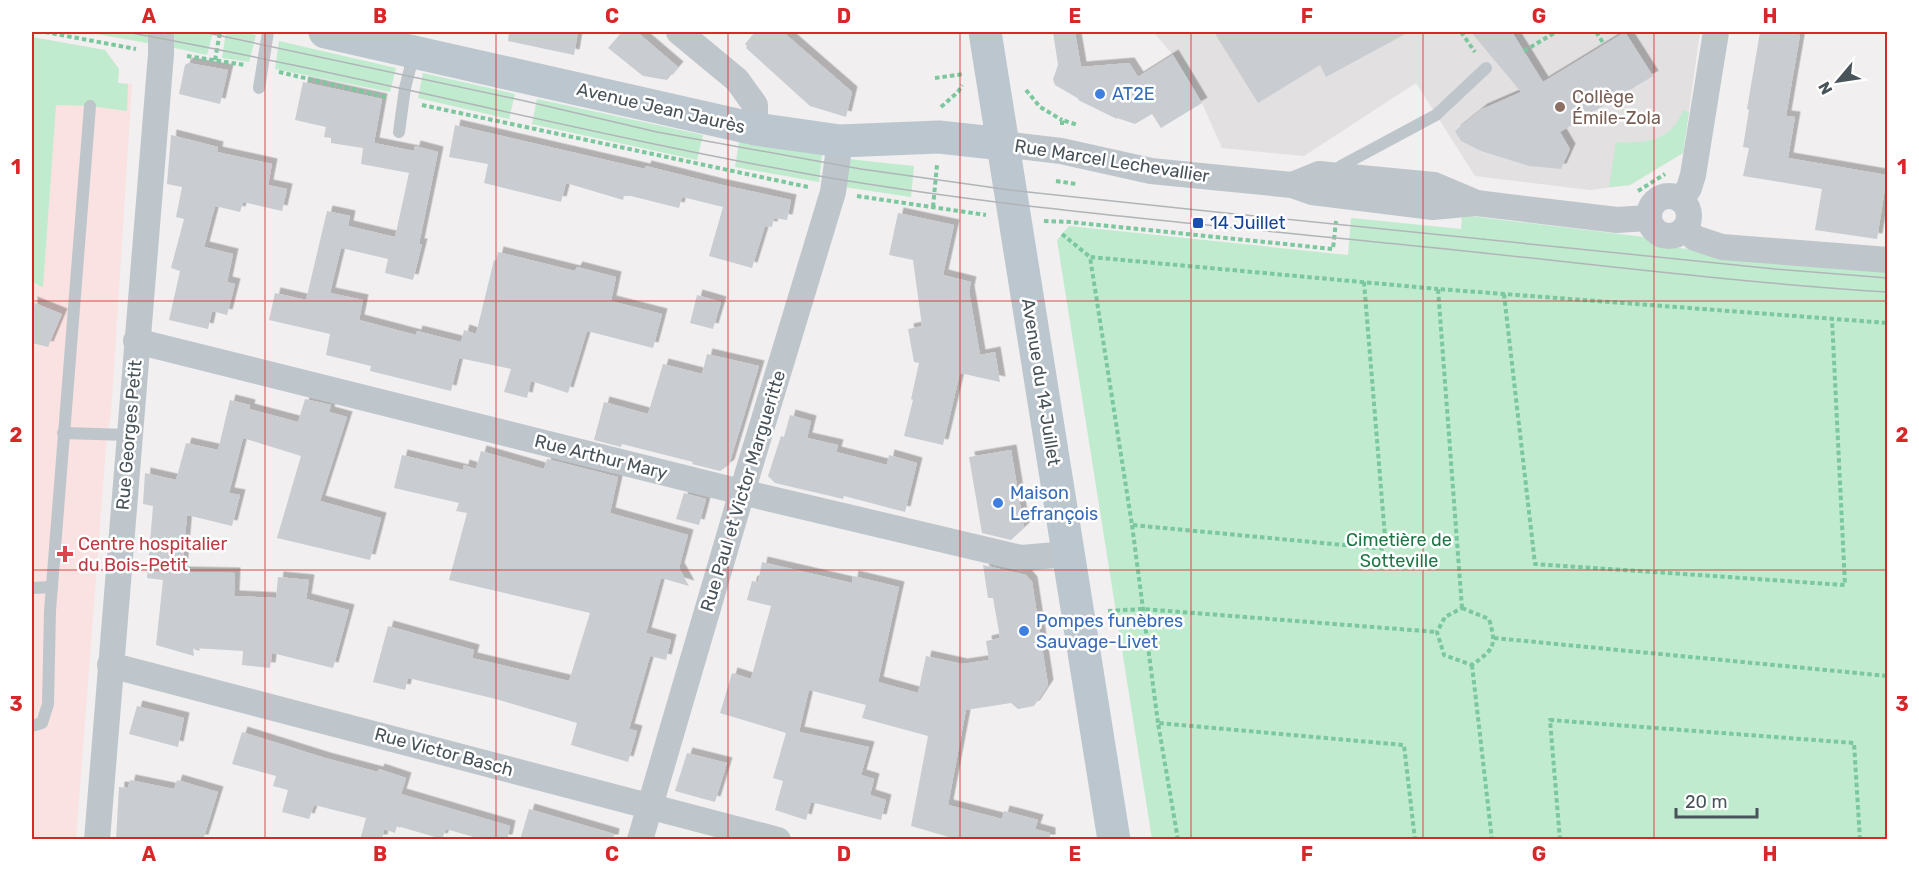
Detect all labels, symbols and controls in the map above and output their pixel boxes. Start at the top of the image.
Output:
text: A [142,4,157,28]
text: B [373,4,387,28]
text: C [605,4,619,28]
text: D [837,4,851,28]
text: E [1069,4,1081,28]
text: F [1301,4,1313,28]
text: G [1532,4,1546,28]
text: H [1763,4,1777,28]
north arrow [1808,51,1868,111]
street label: Avenue Jean Jaurès [575,78,747,138]
text: N [1814,78,1836,98]
place label: AT2E [1112,83,1155,105]
place label: Collège Émile-Zola [1572,86,1661,129]
marker: AT2E [1093,87,1107,101]
marker: Collège Émile-Zola [1553,100,1567,114]
street label: Rue Marcel Lechevallier [1013,135,1211,187]
text: 1 [11,155,21,179]
text: 1 [1897,155,1907,179]
place label: 14 Juillet [1210,212,1286,234]
marker: 14 Juillet [1191,216,1205,230]
street label: Avenue du 14 Juillet [1017,297,1065,467]
street label: Rue Georges Petit [111,359,147,511]
street label: Rue Paul et Victor Margueritte [696,368,790,614]
text: 2 [10,423,23,447]
text: 2 [1896,423,1909,447]
street label: Rue Arthur Mary [532,430,670,484]
place label: Maison Lefrançois [1010,482,1098,525]
marker: Maison Lefrançois [991,496,1005,510]
park label: Cimetière de Sotteville [1346,529,1452,572]
place label: Centre hospitalier du Bois-Petit [78,533,227,576]
marker: Centre hospitalier du Bois-Petit [56,545,74,563]
place label: Pompes funèbres Sauvage-Livet [1036,610,1183,653]
marker: Pompes funèbres Sauvage-Livet [1017,624,1031,638]
text: 3 [9,692,23,716]
text: 3 [1895,692,1909,716]
street label: Rue Victor Basch [372,723,516,781]
scale bar [1676,781,1757,819]
text: 20 m [1685,791,1727,813]
text: A [142,842,157,866]
text: B [373,842,387,866]
text: C [605,842,619,866]
text: D [837,842,851,866]
text: E [1069,842,1081,866]
text: F [1301,842,1313,866]
text: G [1532,842,1546,866]
text: H [1763,842,1777,866]

